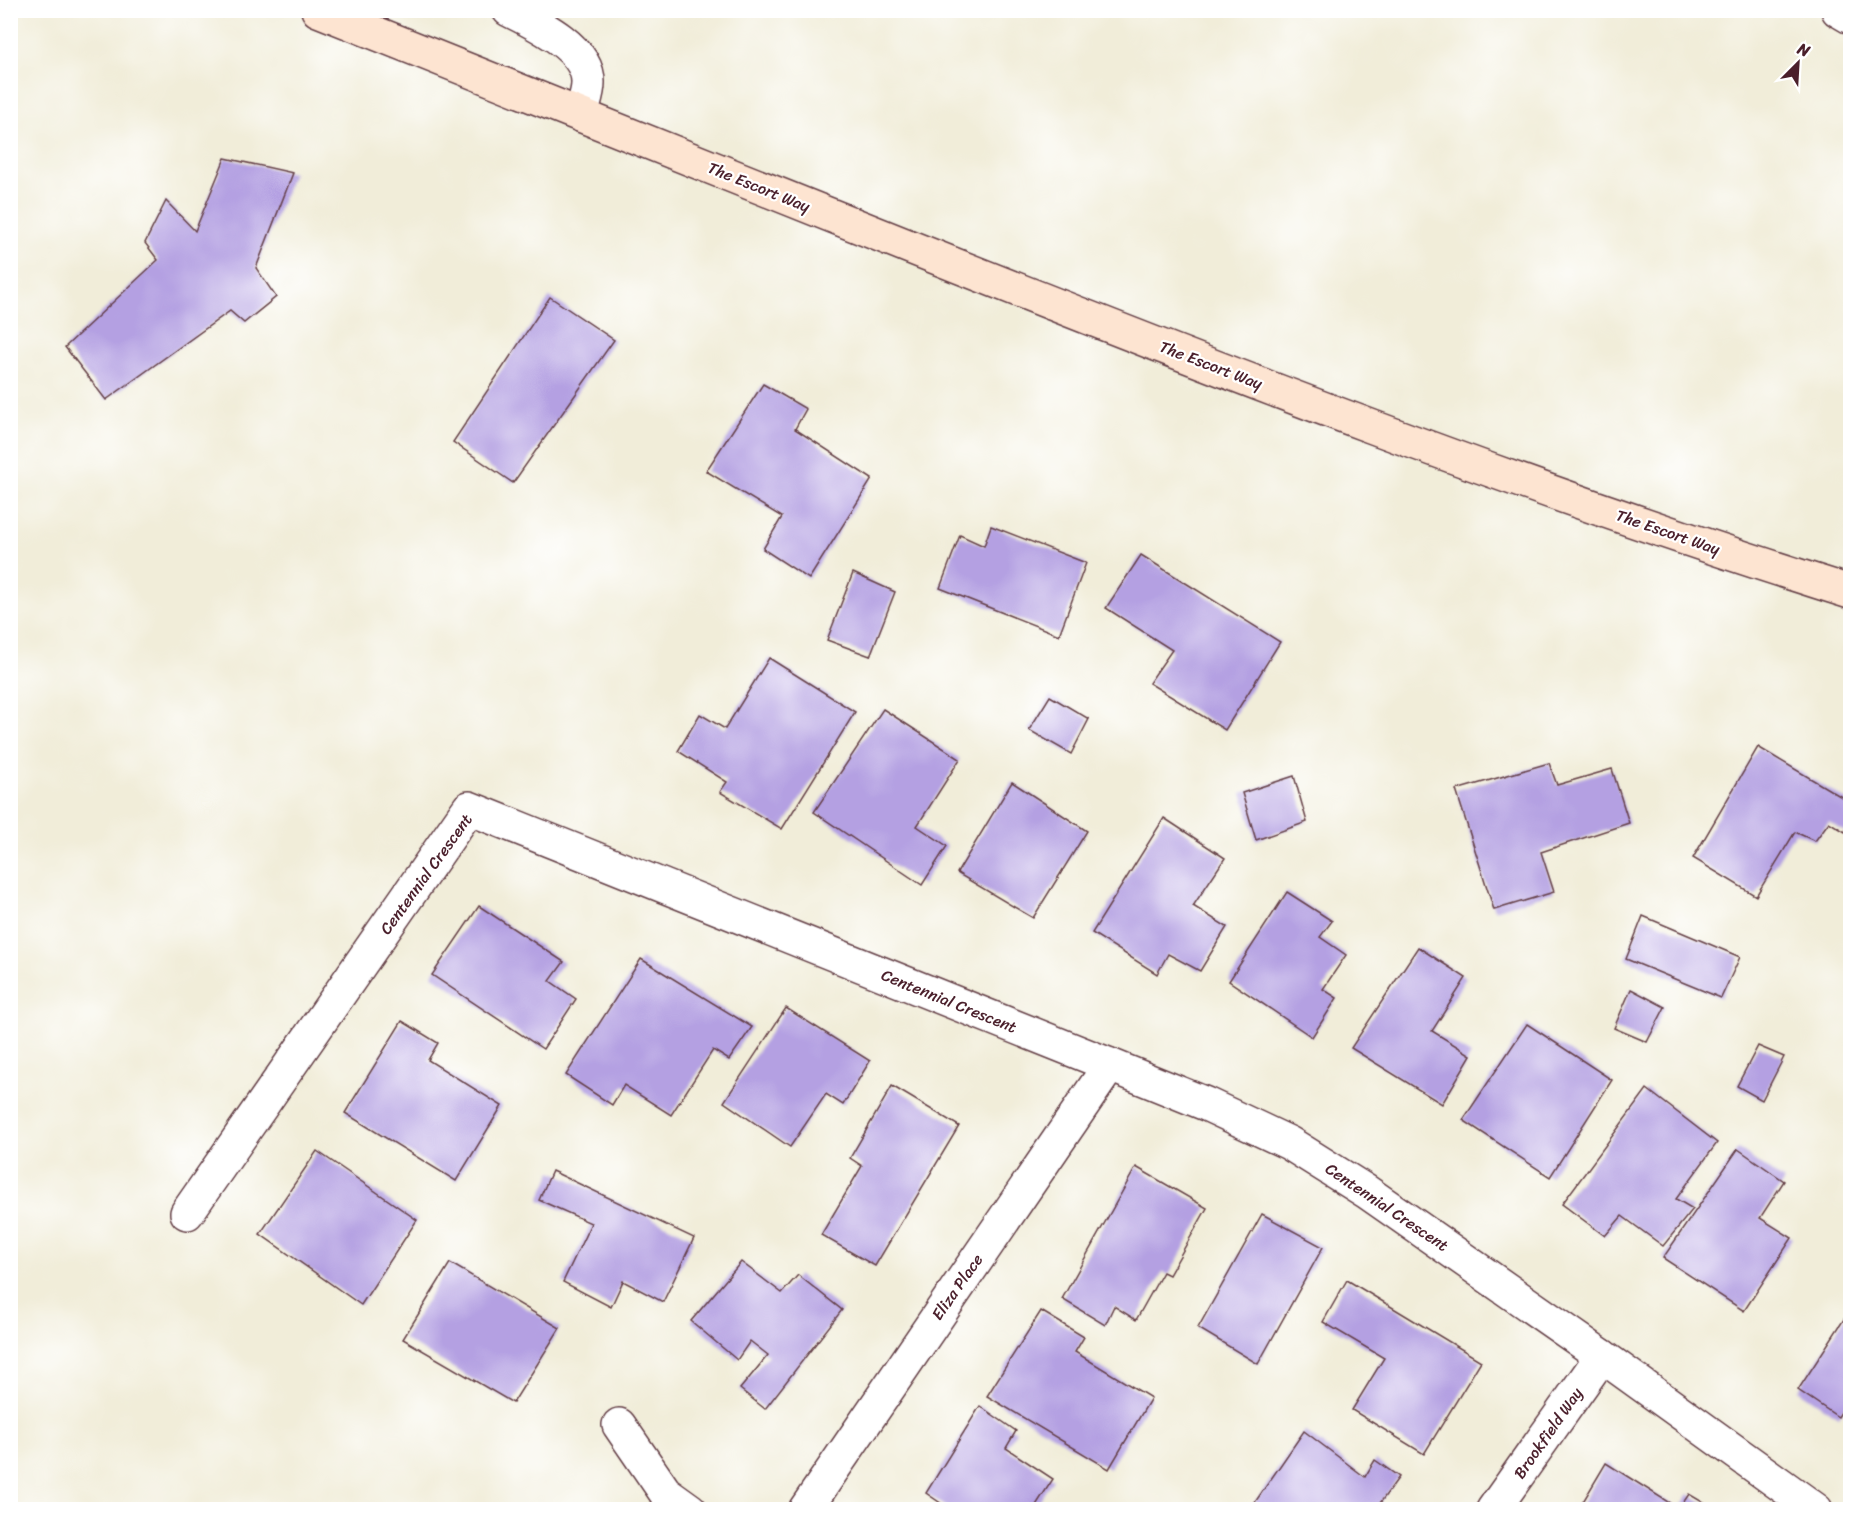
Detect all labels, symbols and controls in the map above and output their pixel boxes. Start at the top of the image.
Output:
north arrow [1768,33,1828,93]
text: N [1792,34,1816,66]
street label: The Escort Way [703,153,815,221]
street label: The Escort Way [1155,332,1267,398]
street label: The Escort Way [1612,501,1725,564]
street label: Centennial Crescent [372,807,480,941]
street label: Centennial Crescent [877,961,1021,1041]
street label: Centennial Crescent [1319,1155,1455,1259]
street label: Eliza Place [923,1247,991,1327]
street label: Brookfield Way [1505,1380,1591,1485]

